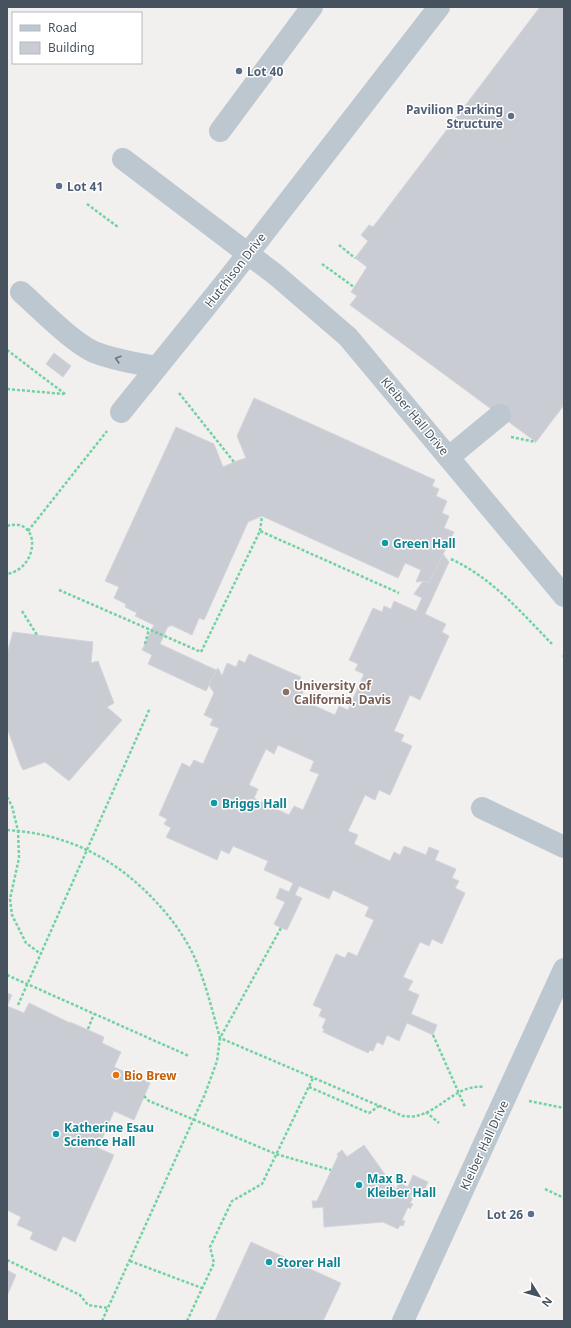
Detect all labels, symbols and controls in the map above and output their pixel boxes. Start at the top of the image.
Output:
legend [12,12,142,64]
text: Road [48,19,77,36]
text: Building [48,39,95,56]
place label: Lot 40 [247,63,283,80]
marker: Lot 40 [234,66,244,76]
place label: Pavilion Parking Structure [406,101,503,132]
marker: Pavilion Parking Structure [506,111,516,121]
place label: Lot 41 [67,178,103,195]
marker: Lot 41 [54,181,64,191]
street label: Hutchison Drive [201,229,270,311]
one-way arrow [115,355,122,364]
street label: Kleiber Hall Drive [377,373,453,459]
place label: Green Hall [393,535,456,552]
marker: Green Hall [380,538,390,548]
place label: University of California, Davis [294,677,391,708]
marker: University of California, Davis [281,687,291,697]
place label: Briggs Hall [222,795,287,812]
marker: Briggs Hall [209,798,219,808]
place label: Bio Brew [124,1067,177,1084]
marker: Bio Brew [111,1070,121,1080]
street label: Kleiber Hall Drive [456,1097,512,1193]
place label: Katherine Esau Science Hall [64,1119,154,1150]
marker: Katherine Esau Science Hall [51,1129,61,1139]
place label: Max B. Kleiber Hall [367,1170,436,1201]
marker: Max B. Kleiber Hall [354,1180,364,1190]
place label: Lot 26 [487,1206,523,1223]
marker: Lot 26 [526,1209,536,1219]
place label: Storer Hall [277,1254,341,1271]
marker: Storer Hall [264,1257,274,1267]
north arrow [519,1276,559,1316]
text: N [539,1294,556,1310]

